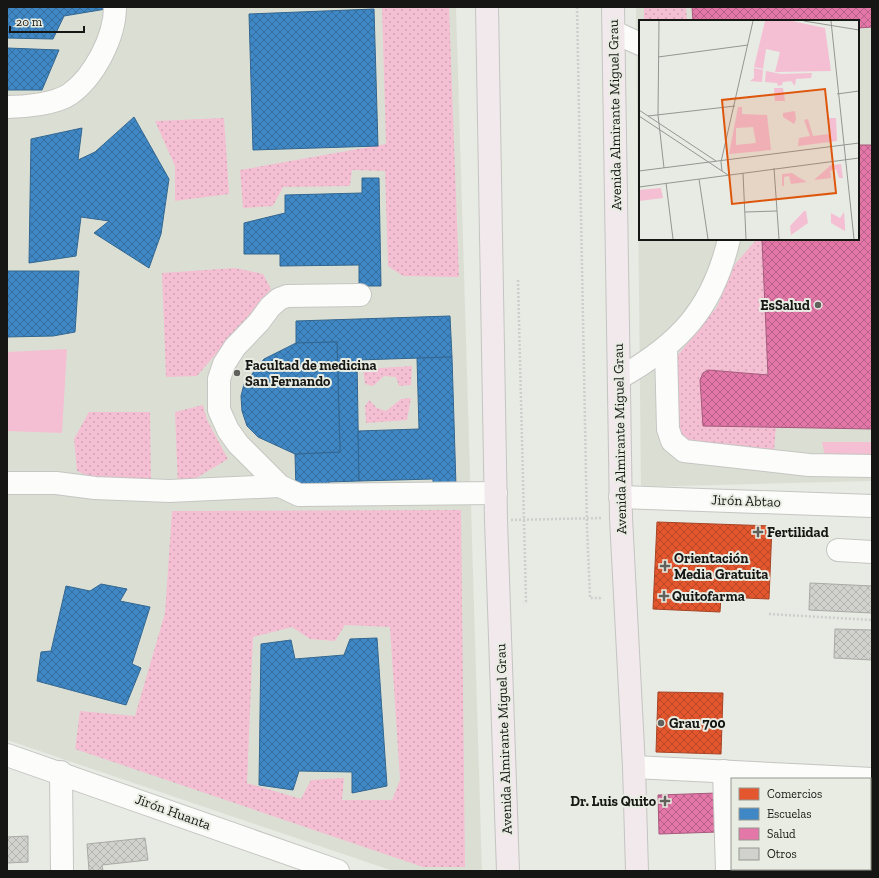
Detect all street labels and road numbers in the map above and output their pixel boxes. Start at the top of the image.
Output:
street label: Avenida Almirante Miguel Grau [605,19,625,211]
street label: Avenida Almirante Miguel Grau [610,343,630,535]
street label: Jirón Abtao [711,491,781,511]
street label: Avenida Almirante Miguel Grau [492,643,516,835]
street label: Jirón Huanta [133,790,213,834]

